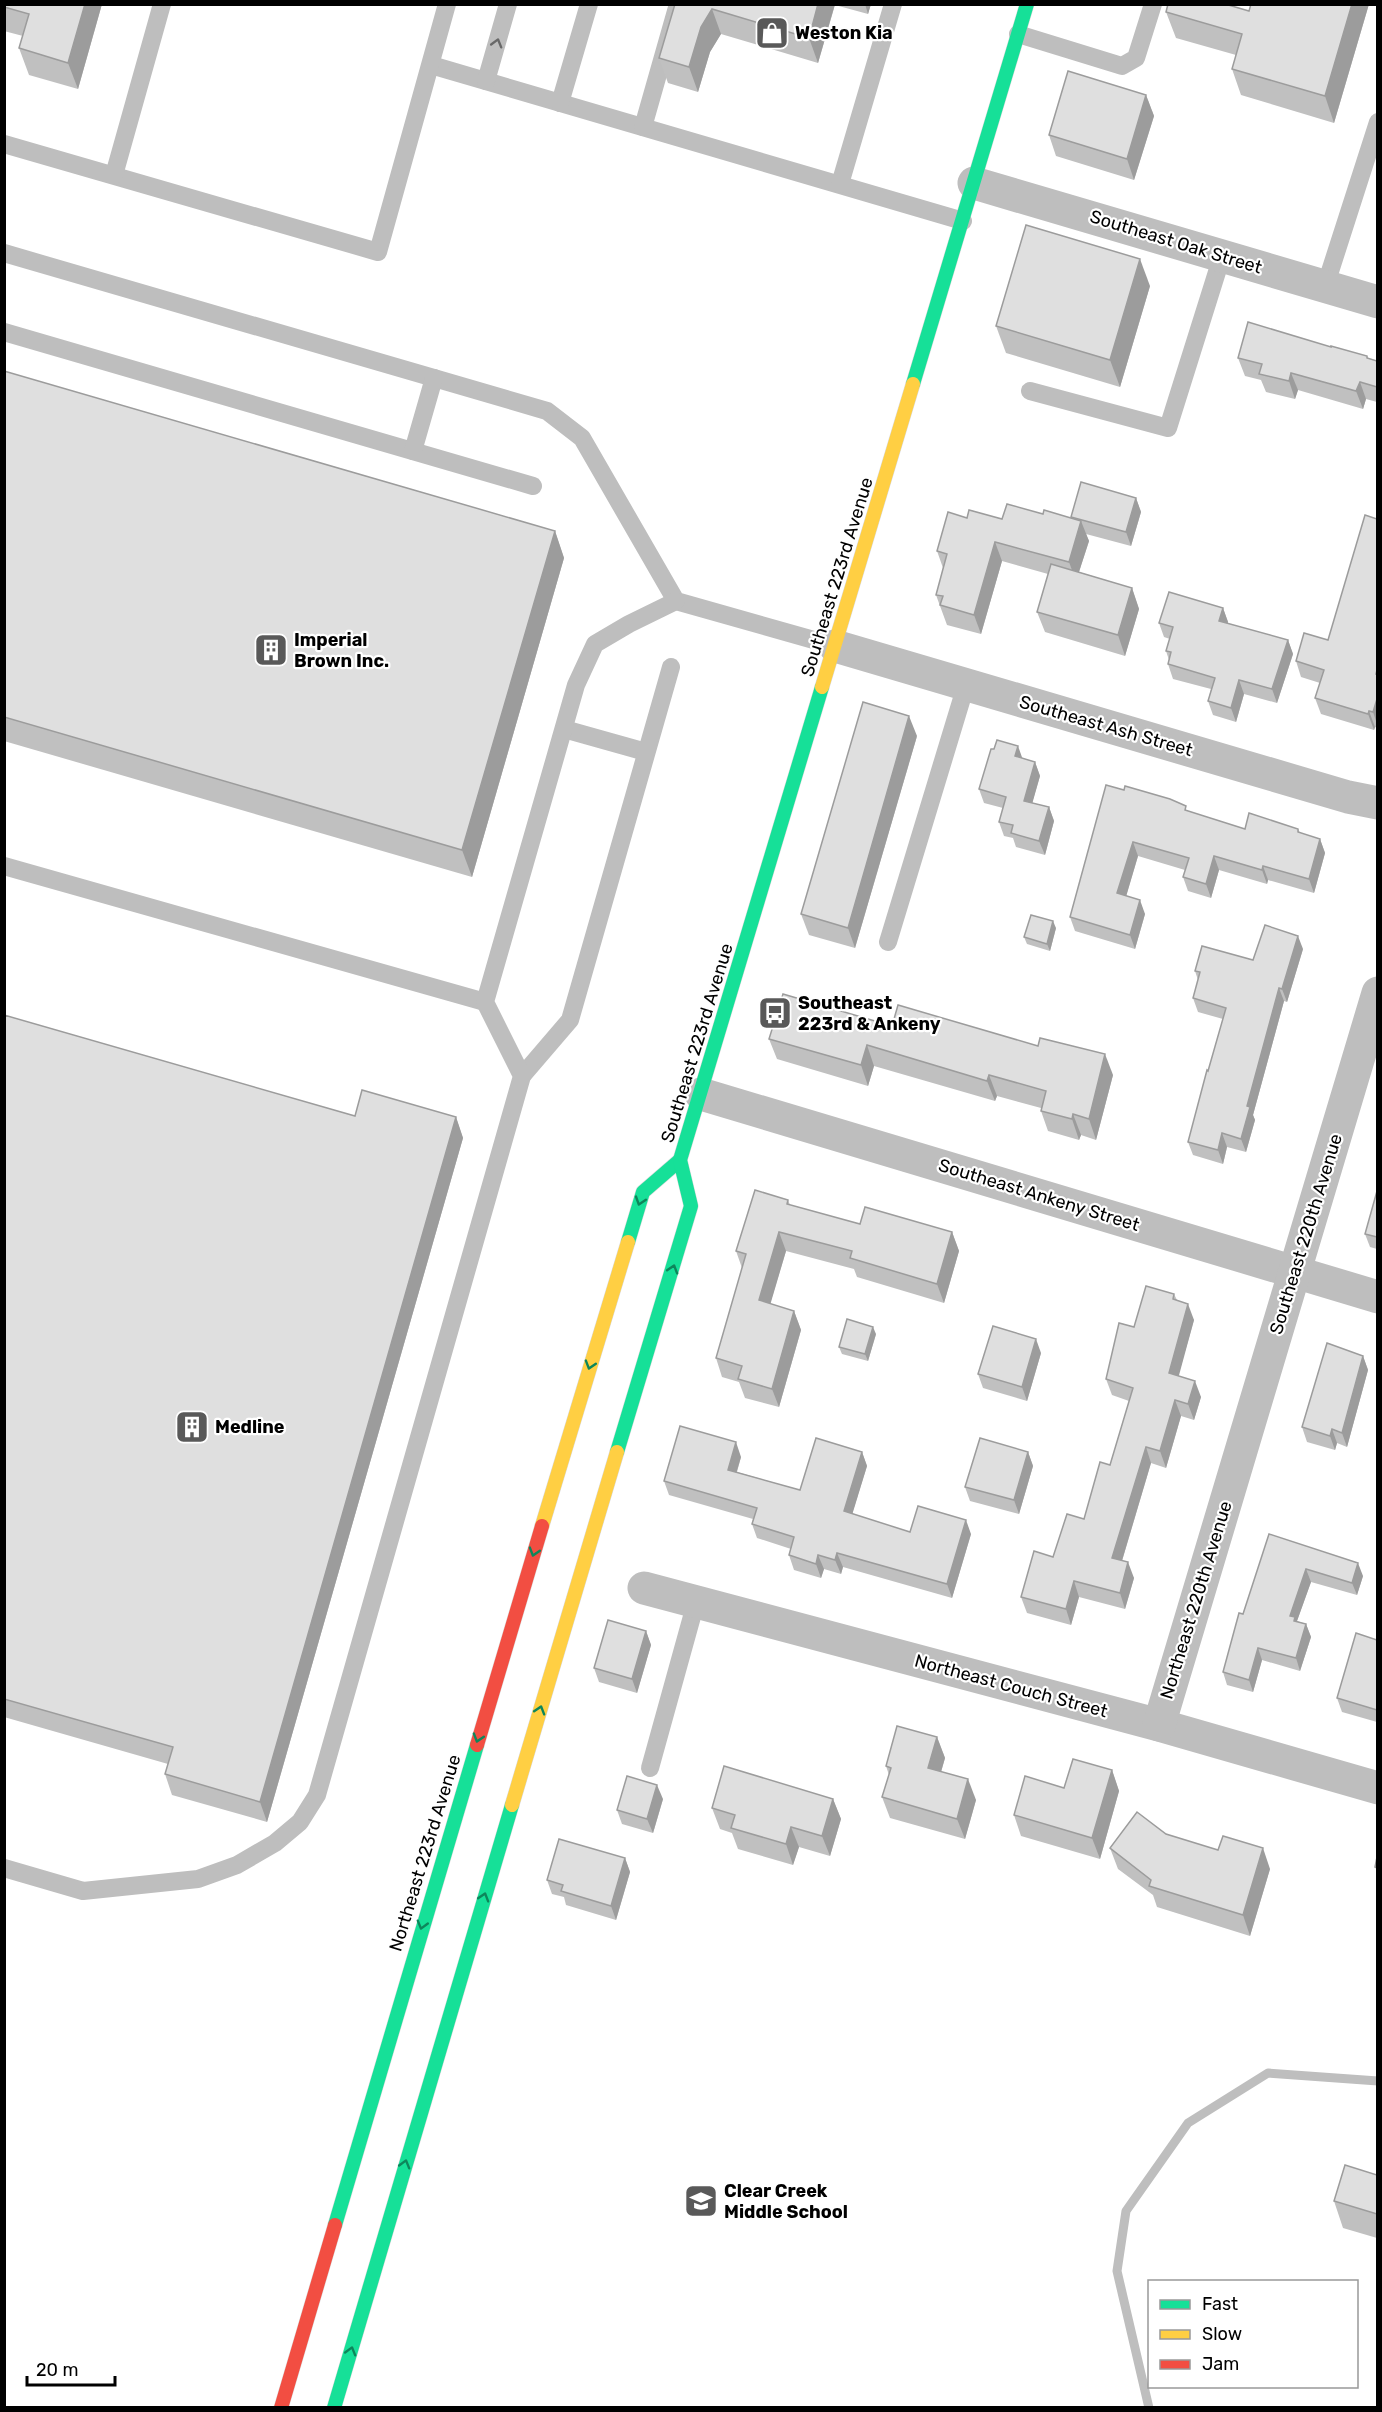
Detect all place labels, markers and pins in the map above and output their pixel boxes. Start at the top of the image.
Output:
shop icon: Weston Kia [754,15,790,51]
place label: Weston Kia [795,22,893,44]
place label: Imperial Brown Inc. [294,629,389,672]
building icon: Imperial Brown Inc. [253,632,289,668]
place label: Southeast 223rd & Ankeny [798,992,941,1035]
bus stop icon: Southeast 223rd & Ankeny [757,995,793,1031]
building icon: Medline [174,1409,210,1445]
place label: Medline [215,1416,285,1438]
place label: Clear Creek Middle School [724,2180,848,2223]
school or university icon: Clear Creek Middle School [683,2183,719,2219]

